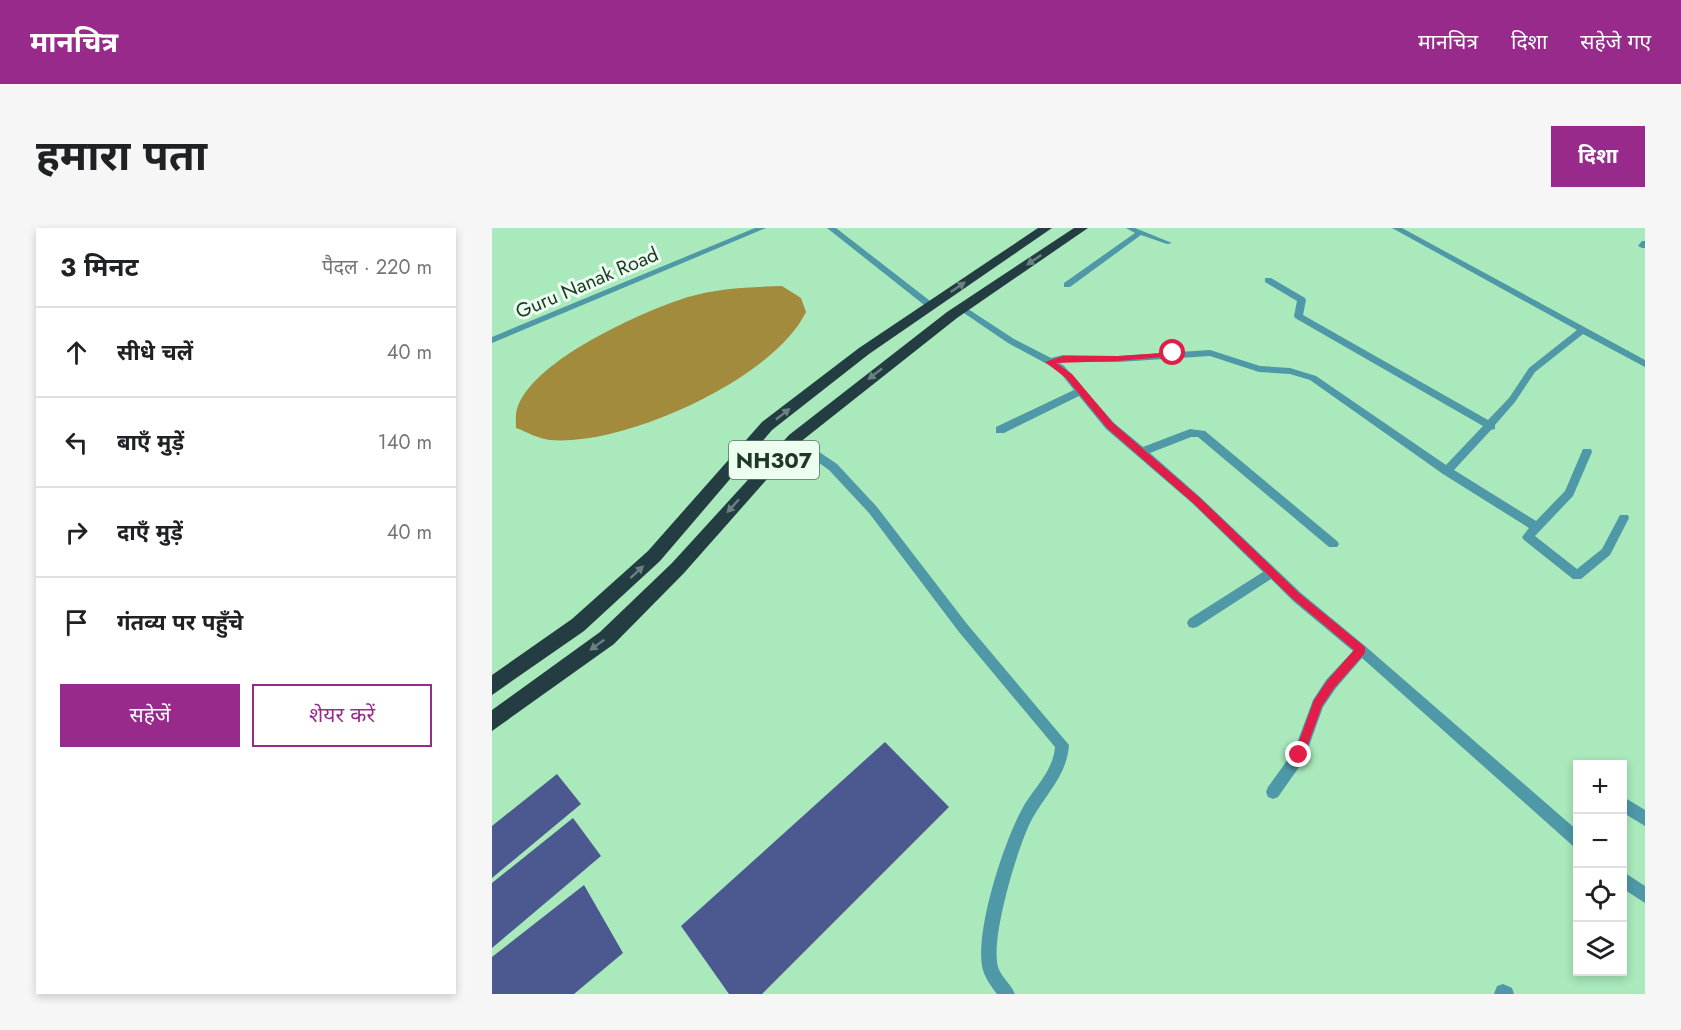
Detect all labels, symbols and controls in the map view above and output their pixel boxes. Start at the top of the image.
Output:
text: मानचित्र [30,22,118,63]
text: मानचित्र [1418,27,1478,57]
text: दिशा [1511,27,1547,57]
text: सहेजे गए [1580,27,1651,57]
text: हमारा पता [36,125,207,186]
button: दिशा [1551,126,1645,187]
street label: Guru Nanak Road [511,240,663,326]
text: 3 मिनट [60,248,139,286]
text: पैदल · 220 m [322,253,432,282]
one-way arrow [1025,255,1042,266]
one-way arrow [950,281,966,293]
icon: ahead [60,336,93,369]
text: सीधे चलें [117,336,193,368]
text: 40 m [387,338,432,367]
route start [1159,339,1185,365]
one-way arrow [867,367,883,380]
one-way arrow [776,408,791,420]
icon: left [60,426,93,459]
text: बाएँ मुड़ें [117,426,184,458]
text: 140 m [378,428,432,457]
road number: NH307 [729,441,819,479]
one-way arrow [726,499,740,514]
icon: right [60,516,93,549]
text: दाएँ मुड़ें [117,516,183,548]
text: 40 m [387,518,432,547]
one-way arrow [629,565,644,579]
icon: arrive [60,606,93,639]
text: गंतव्य पर पहुँचे [117,606,243,638]
one-way arrow [589,639,604,651]
button: सहेजें [60,684,240,747]
button: शेयर करें [252,684,432,747]
route end [1285,741,1311,767]
map controls [1573,760,1627,976]
button: + [1573,760,1627,814]
button: − [1573,814,1627,868]
button: locate [1573,868,1627,922]
button: layers [1573,922,1627,976]

